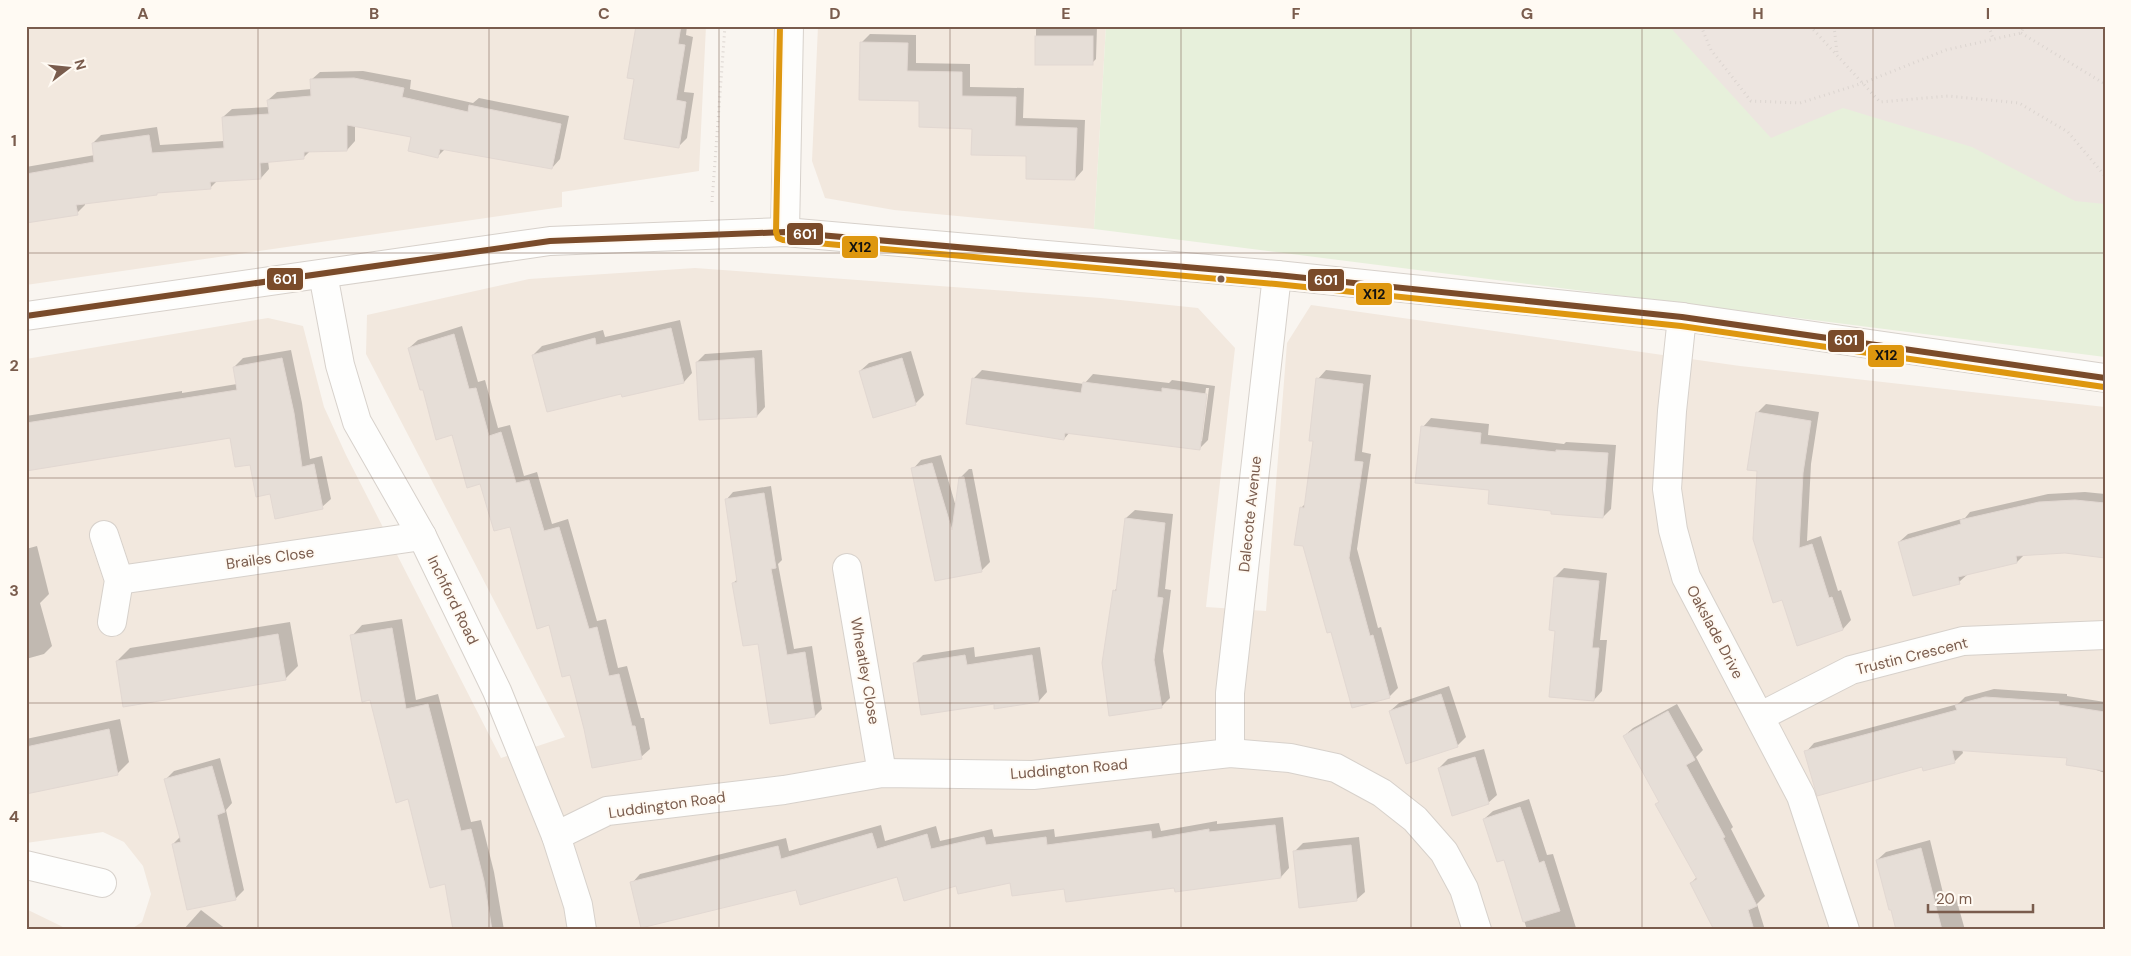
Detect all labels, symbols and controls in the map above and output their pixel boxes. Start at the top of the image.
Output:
text: A [137,3,149,24]
text: B [369,3,379,24]
text: C [598,3,610,24]
text: D [829,3,841,24]
text: E [1061,3,1071,24]
text: F [1292,3,1301,24]
text: G [1521,3,1533,24]
text: H [1752,3,1764,24]
text: I [1986,3,1990,24]
north arrow [42,42,92,92]
text: N [70,57,91,72]
text: 1 [11,130,17,151]
line badge: 601 [786,222,824,246]
text: 601 [793,225,817,243]
line badge: X12 [841,235,879,259]
text: X12 [849,238,871,256]
line badge: 601 [266,267,304,291]
line badge: 601 [1307,268,1345,292]
text: 601 [273,270,297,288]
text: 601 [1314,271,1338,289]
unlabelled marker [1216,274,1226,284]
line badge: X12 [1355,282,1393,306]
text: X12 [1363,285,1385,303]
line badge: 601 [1827,329,1865,353]
text: 601 [1834,331,1858,349]
line badge: X12 [1867,344,1905,368]
text: X12 [1875,346,1897,364]
text: 2 [9,355,19,376]
street label: Dalecote Avenue [1234,455,1266,573]
street label: Brailes Close [225,542,315,574]
street label: Inchford Road [423,552,483,648]
text: 3 [9,580,19,601]
street label: Oakslade Drive [1682,582,1748,682]
street label: Wheatley Close [846,616,884,726]
street label: Trustin Crescent [1854,632,1970,680]
street label: Luddington Road [1009,754,1129,784]
street label: Luddington Road [607,787,727,823]
text: 4 [9,806,19,827]
scale bar [1928,881,2034,913]
text: 20 m [1936,889,1972,909]

